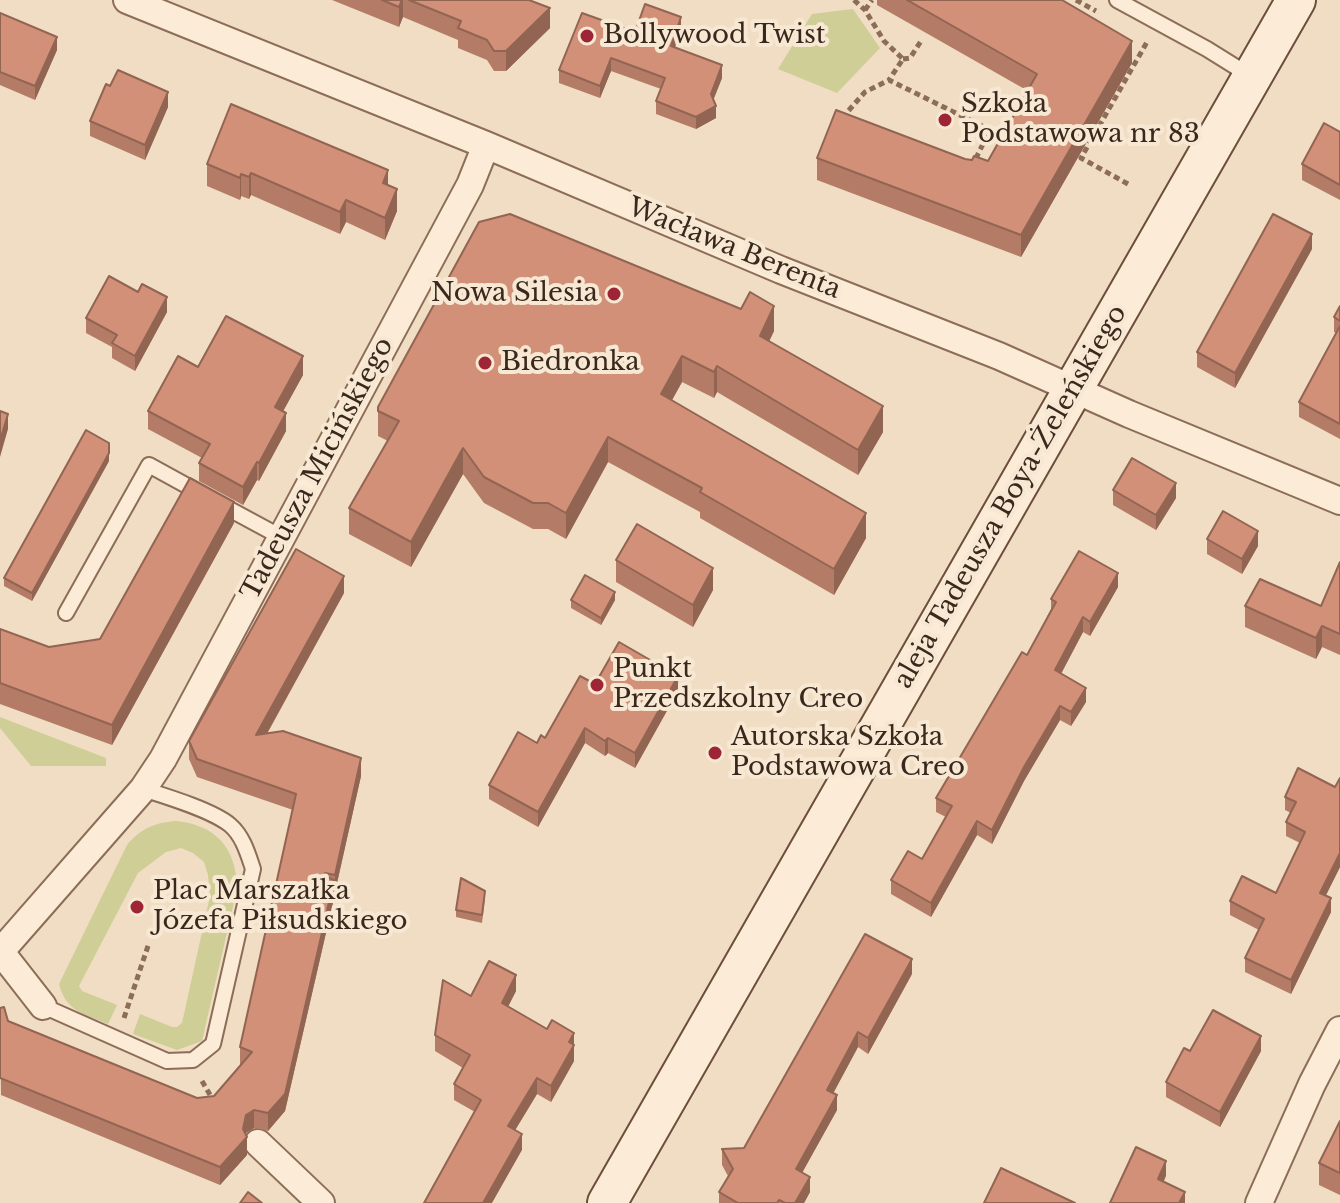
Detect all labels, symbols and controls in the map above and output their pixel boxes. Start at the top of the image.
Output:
place label: Bollywood Twist [603,20,826,52]
marker: Bollywood Twist [578,27,596,45]
place label: Szkoła Podstawowa nr 83 [961,89,1200,150]
marker: Szkoła Podstawowa nr 83 [936,111,954,129]
street label: Wacława Berenta [623,192,845,306]
place label: Nowa Silesia [431,278,598,310]
marker: Nowa Silesia [605,285,623,303]
street label: aleja Tadeusza Boya-Żeleńskiego [888,300,1134,694]
street label: Tadeusza Micińskiego [236,333,400,605]
place label: Biedronka [501,347,640,379]
marker: Biedronka [476,354,494,372]
place label: Punkt Przedszkolny Creo [613,654,863,716]
marker: Punkt Przedszkolny Creo [588,676,606,694]
place label: Autorska Szkoła Podstawowa Creo [731,722,965,784]
marker: Autorska Szkoła Podstawowa Creo [706,744,724,762]
place label: Plac Marszałka Józefa Piłsudskiego [153,876,407,938]
marker: Plac Marszałka Józefa Piłsudskiego [128,898,146,916]

